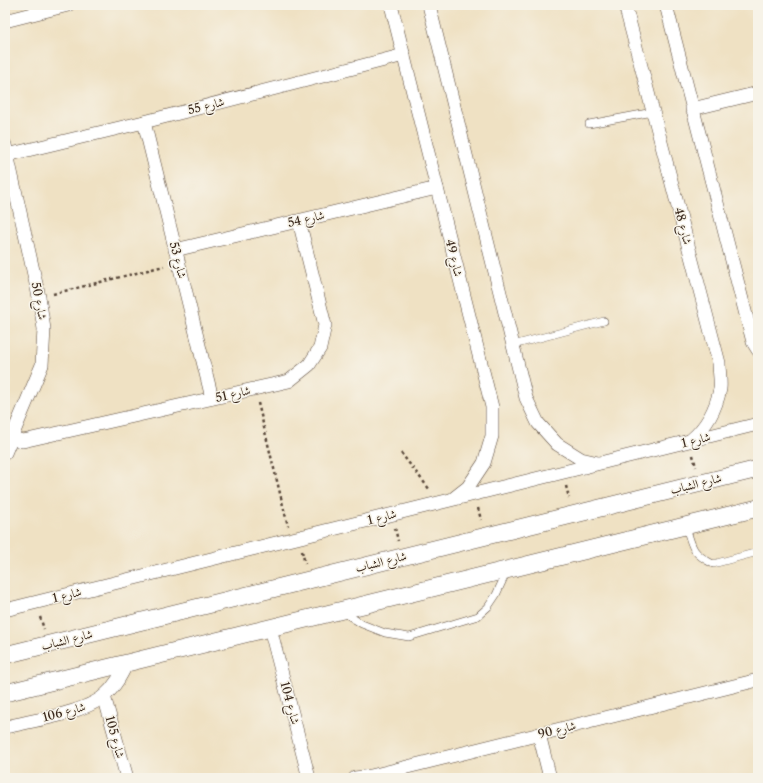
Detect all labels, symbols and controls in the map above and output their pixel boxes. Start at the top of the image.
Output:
street label: شارع 55 [186,94,227,121]
street label: شارع 48 [667,206,696,247]
street label: شارع 54 [286,207,327,234]
street label: شارع 49 [439,238,466,279]
street label: شارع 53 [163,240,190,281]
street label: شارع 50 [25,281,51,322]
street label: شارع 51 [214,382,253,409]
street label: شارع 1 [680,429,713,454]
street label: شارع الشباب [669,470,724,501]
street label: شارع 1 [366,506,399,531]
street label: شارع الشباب [354,548,409,579]
street label: شارع 1 [51,584,84,609]
street label: شارع الشباب [40,626,95,657]
street label: شارع 104 [274,680,303,727]
street label: شارع 106 [41,699,88,728]
street label: شارع 105 [99,714,128,761]
street label: شارع 90 [536,718,579,745]

